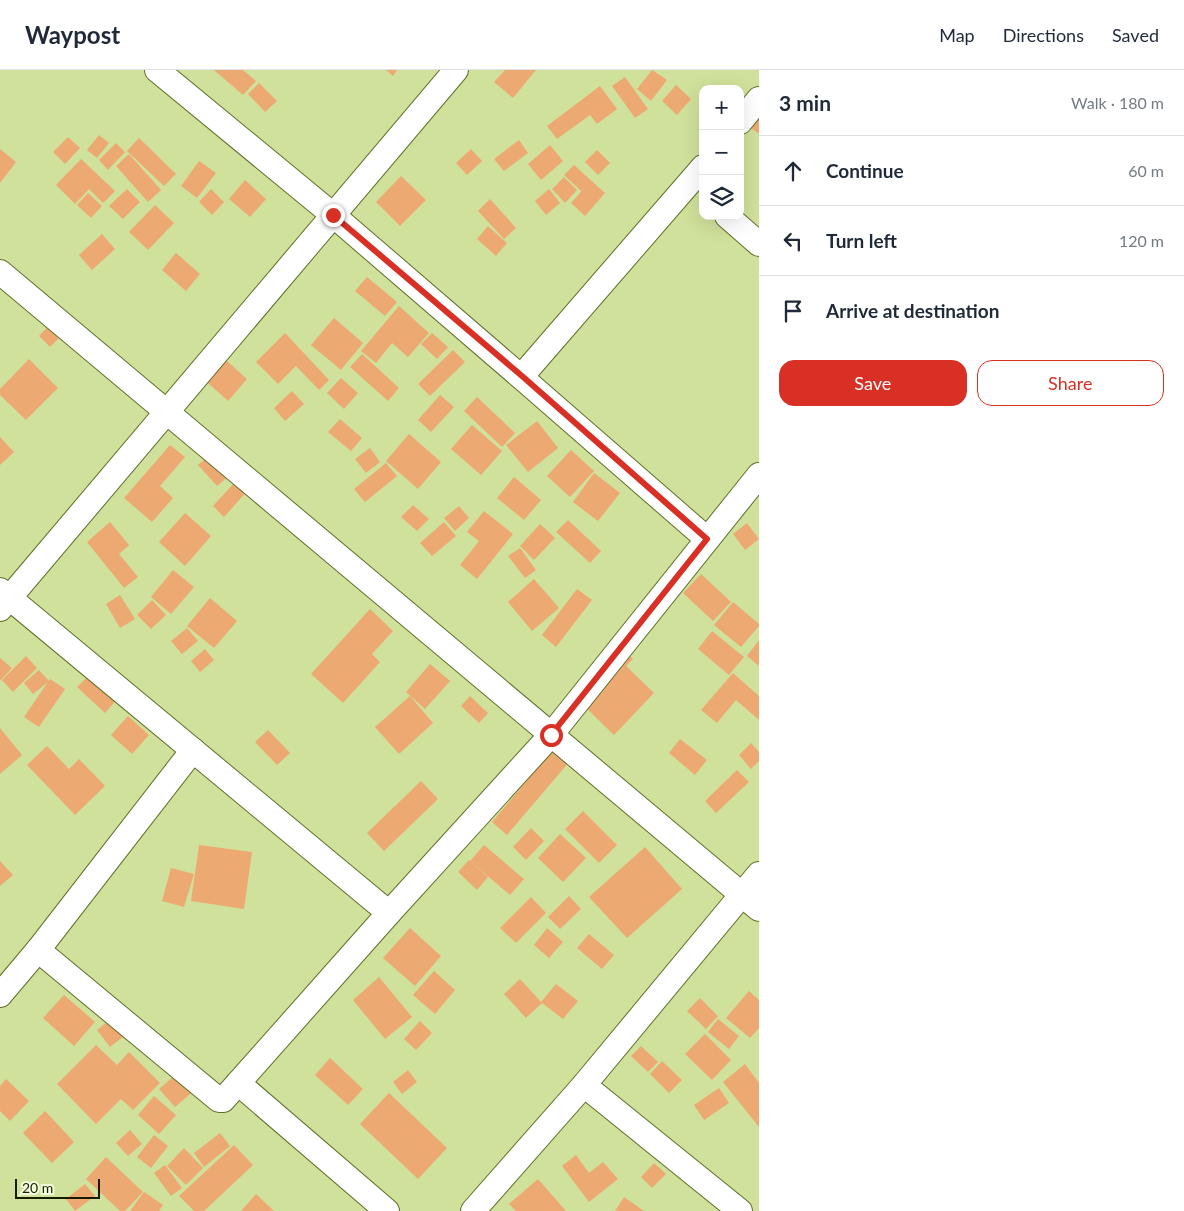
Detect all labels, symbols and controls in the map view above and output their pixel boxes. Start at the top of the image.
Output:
text: Waypost [25,20,120,49]
text: Map [939,24,975,46]
text: Directions [1003,24,1084,46]
text: Saved [1112,24,1159,46]
map controls [699,85,744,220]
button: + [699,85,744,130]
text: 3 min [779,90,831,115]
text: Walk · 180 m [1071,93,1164,112]
button: − [699,130,744,175]
icon: ahead [779,157,807,185]
text: Continue [826,159,904,182]
text: 60 m [1128,161,1164,180]
button: layers [699,175,744,220]
route end [322,204,345,227]
icon: left [779,227,807,255]
text: Turn left [826,229,897,252]
text: 120 m [1119,231,1164,250]
icon: arrive [779,297,807,325]
text: Arrive at destination [826,299,999,322]
button: Save [779,360,967,406]
button: Share [977,360,1164,406]
route start [540,724,563,747]
scale bar [15,1176,100,1199]
text: 20 m [22,1179,53,1196]

